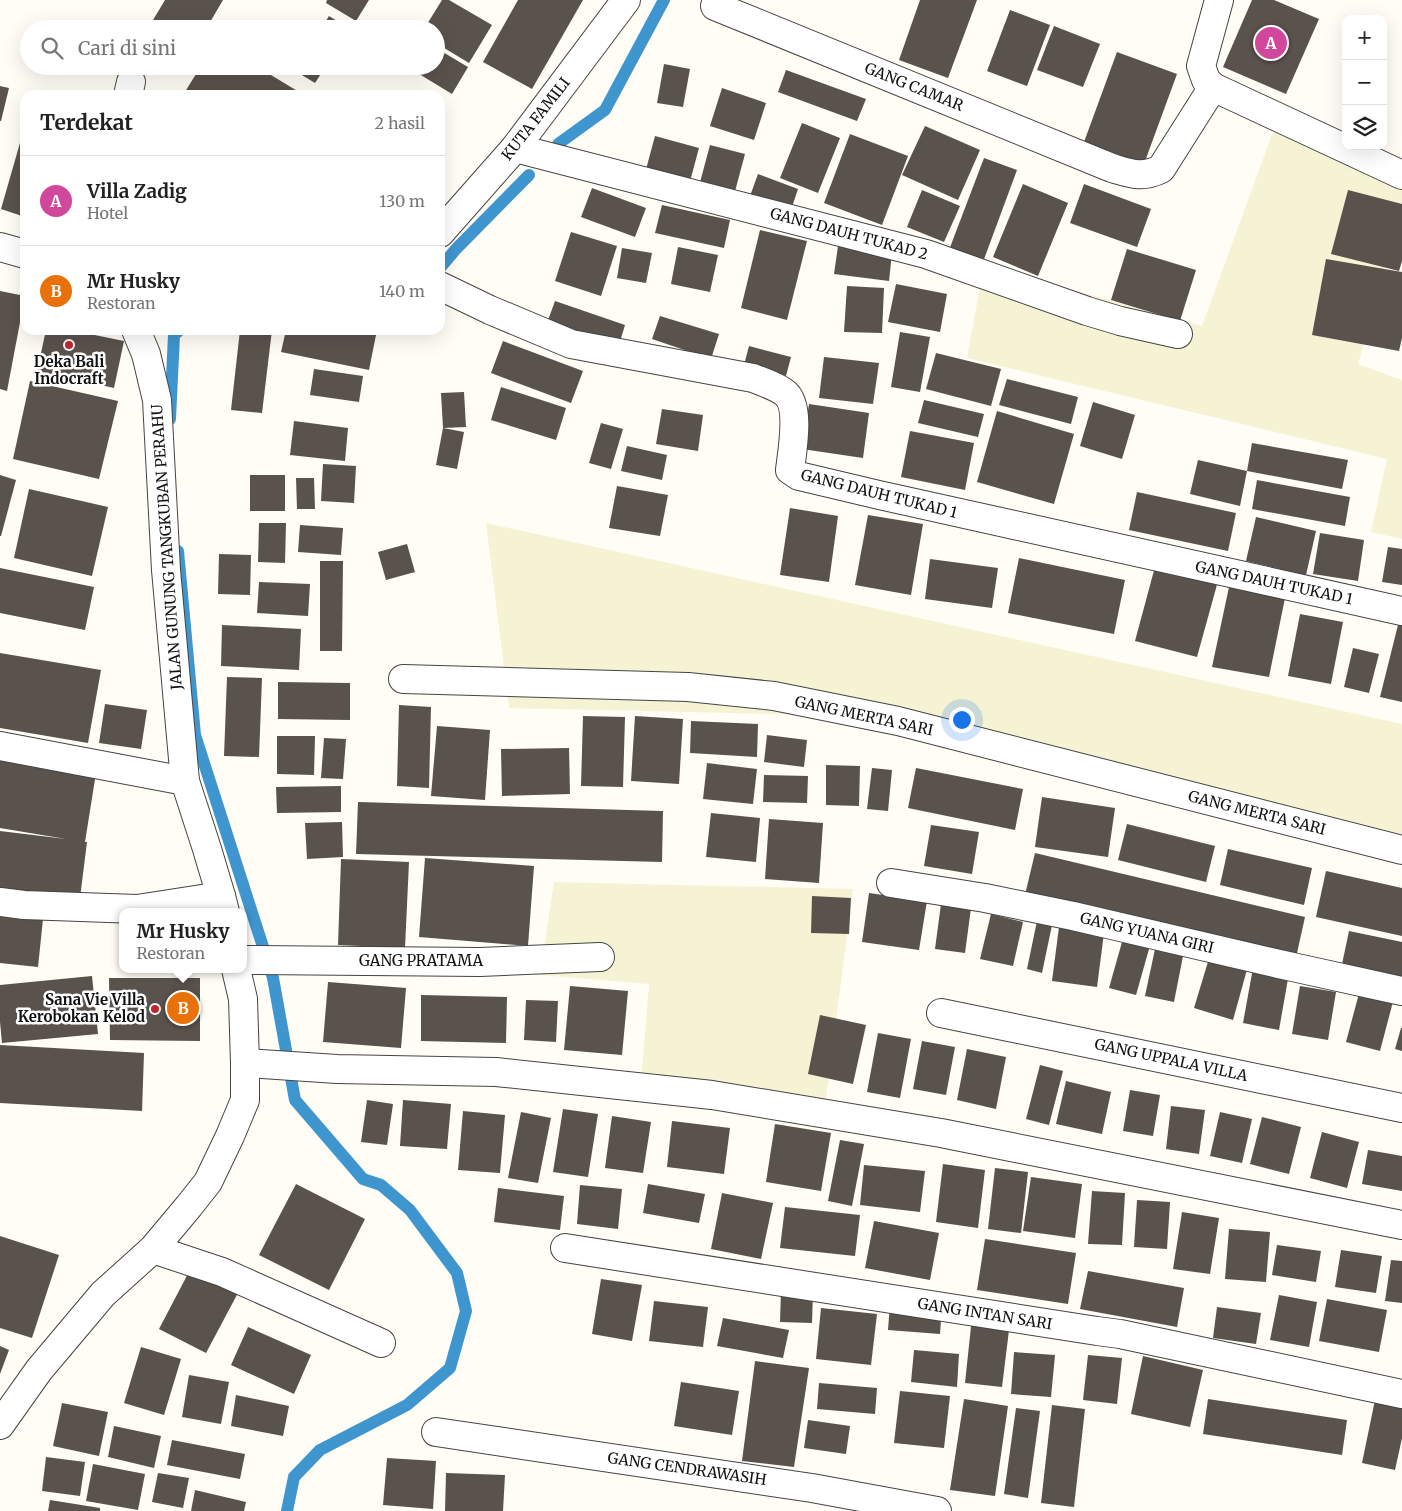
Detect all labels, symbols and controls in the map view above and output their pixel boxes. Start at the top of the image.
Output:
map controls [1342,15,1387,150]
button: + [1342,15,1387,60]
search box [20,20,445,75]
pin: A [1255,24,1287,62]
icon: search [38,34,66,62]
text: Cari di sini [78,36,176,60]
street label: GANG CAMAR [862,58,967,115]
button: − [1342,60,1387,105]
street label: KUTA FAMILI [497,73,574,164]
button: layers [1342,105,1387,150]
text: Terdekat [40,109,133,136]
text: 2 hasil [375,113,425,133]
text: Villa Zadig [87,179,187,203]
text: A [50,191,62,211]
text: 130 m [379,191,425,211]
text: Hotel [87,203,128,223]
street label: GANG DAUH TUKAD 2 [768,203,930,264]
text: Mr Husky [87,269,180,293]
text: B [50,281,62,301]
text: 140 m [379,281,425,301]
text: Restoran [87,293,156,313]
marker: Deka Bali Indocraft [63,339,75,351]
place label: Deka Bali Indocraft [34,352,104,388]
street label: JALAN GUNUNG TANGKUBAN PERAHU [147,404,186,691]
street label: GANG DAUH TUKAD 1 [799,465,959,522]
street label: GANG DAUH TUKAD 1 [1194,557,1355,609]
street label: GANG MERTA SARI [793,692,935,739]
your location [949,707,975,733]
street label: GANG MERTA SARI [1186,786,1328,839]
popup [119,908,247,973]
street label: GANG YUANA GIRI [1078,908,1216,957]
text: Mr Husky [136,919,230,943]
text: Restoran [136,943,205,963]
street label: GANG PRATAMA [359,951,483,970]
pin: B [167,989,199,1027]
place label: Sana Vie Villa Kerobokan Kelod [18,990,146,1026]
marker: Sana Vie Villa Kerobokan Kelod [149,1003,161,1015]
street label: GANG UPPALA VILLA [1093,1034,1250,1085]
street label: GANG INTAN SARI [916,1293,1054,1334]
street label: GANG CENDRAWASIH [606,1448,768,1489]

